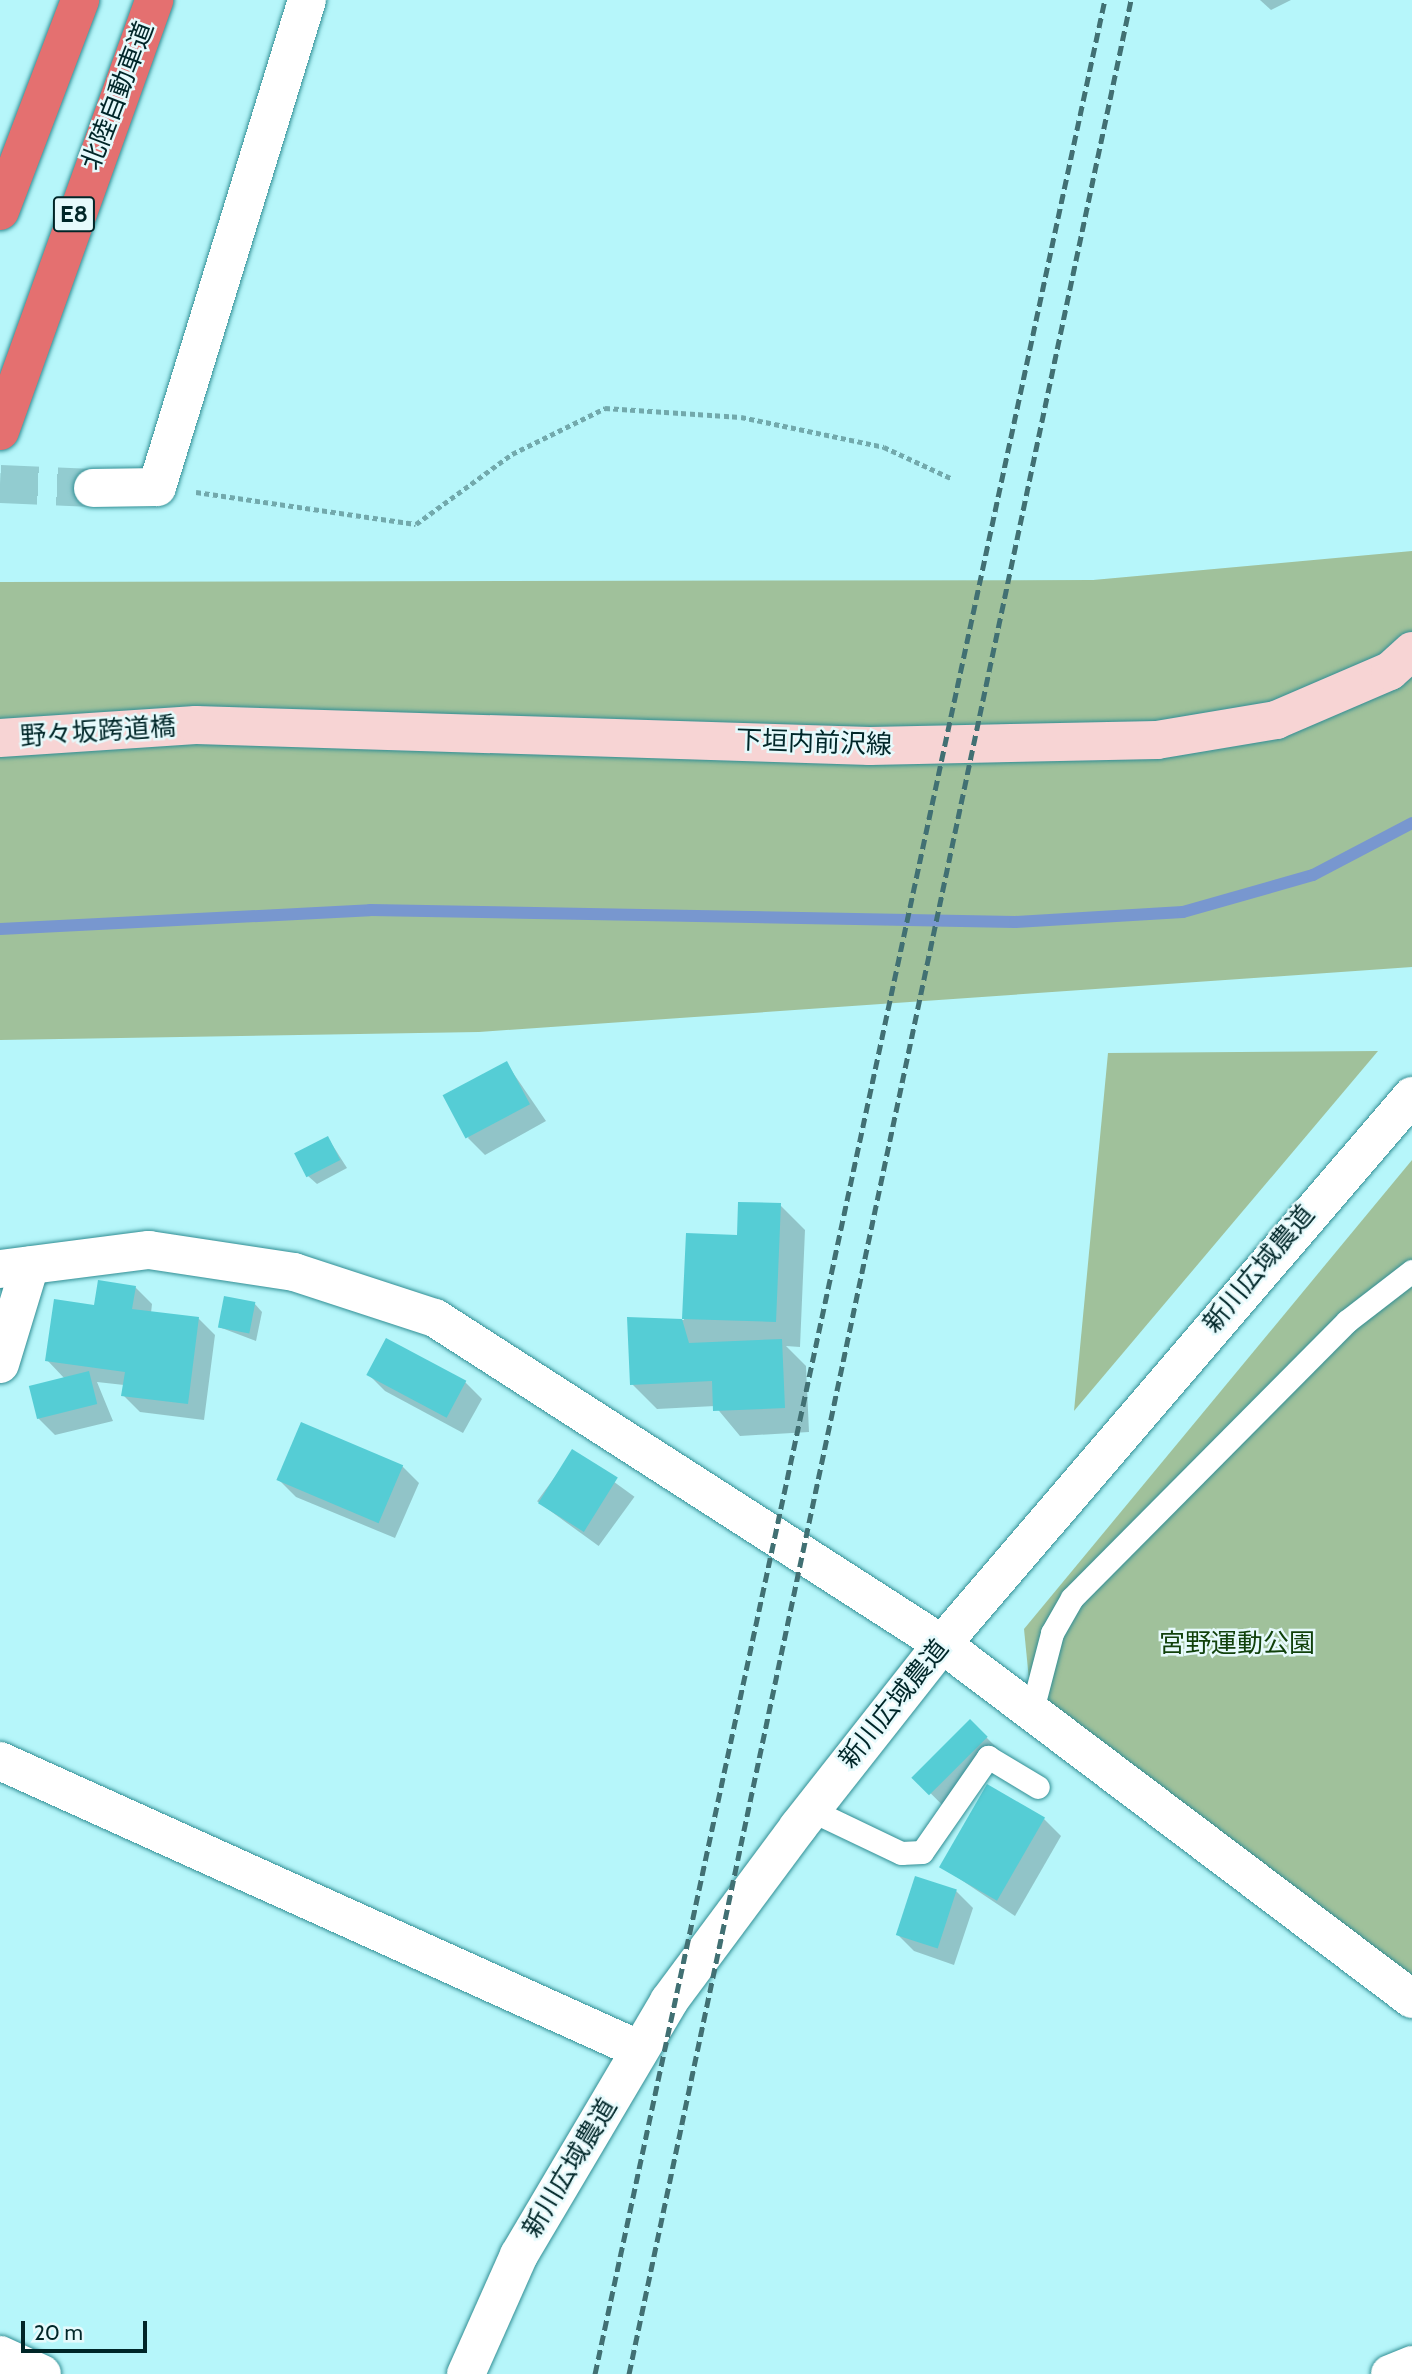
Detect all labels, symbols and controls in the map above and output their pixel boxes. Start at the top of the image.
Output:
street label: 北陸自動車道 [75,18,161,174]
road number: E8 [51,194,97,234]
street label: 野々坂跨道橋 [19,711,177,753]
street label: 下垣内前沢線 [736,725,892,761]
street label: 新川広域農道 [1197,1199,1321,1339]
park label: 宮野運動公園 [1159,1628,1315,1660]
street label: 新川広域農道 [833,1634,955,1774]
street label: 新川広域農道 [516,2093,624,2243]
scale bar [24,2308,150,2352]
text: 20 m [34,2320,83,2345]

